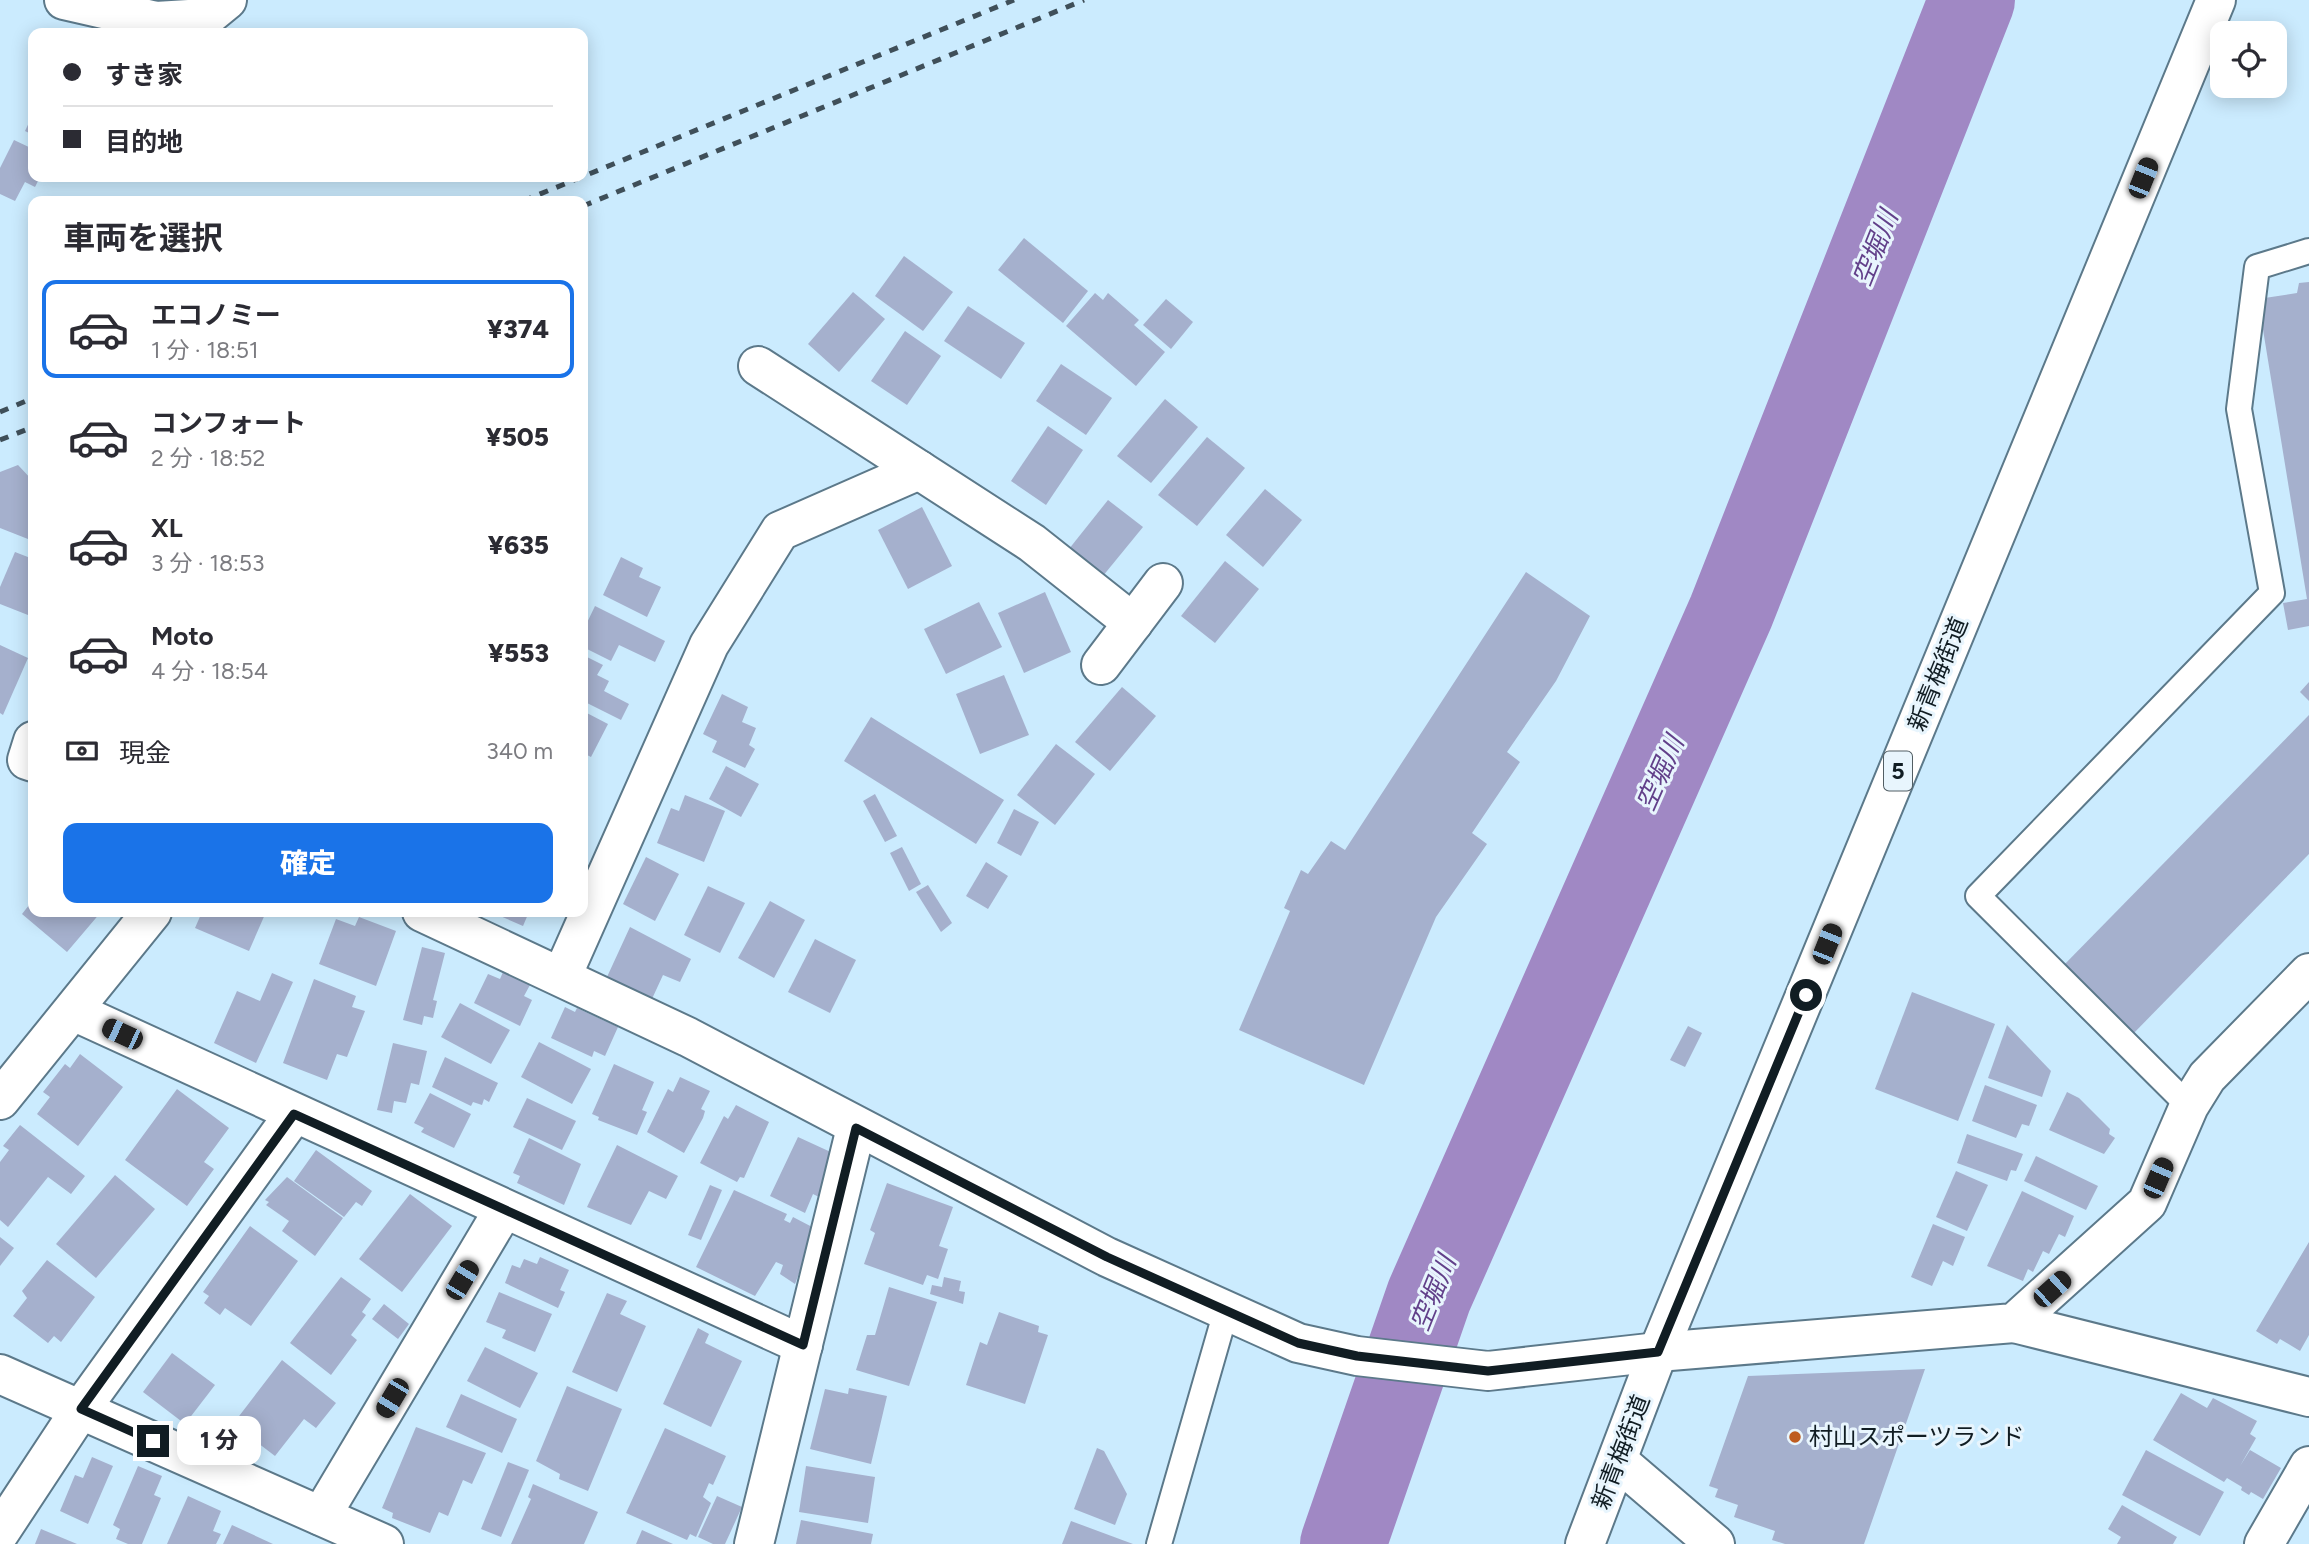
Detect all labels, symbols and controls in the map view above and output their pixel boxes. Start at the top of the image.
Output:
map controls [2210,21,2287,98]
button: locate [2210,21,2287,98]
text: すき家 [105,59,183,91]
text: 目的地 [105,126,183,158]
car [2126,155,2161,201]
water label: 空堀川 [1846,203,1906,290]
text: 車両を選択 [63,219,223,257]
icon: car [67,298,130,361]
text: エコノミー [151,299,281,331]
text: ¥374 [487,313,549,345]
text: 1 分 · 18:51 [151,336,259,364]
icon: car [67,406,130,469]
text: コンフォート [151,407,306,439]
text: ¥505 [486,421,549,453]
text: 2 分 · 18:52 [151,444,265,472]
text: XL [151,512,183,544]
icon: car [67,514,130,577]
text: ¥635 [488,529,549,561]
text: 3 分 · 18:53 [151,549,265,577]
street label: 新青梅街道 [1902,613,1973,735]
text: Moto [151,620,214,652]
icon: car [67,622,130,685]
text: ¥553 [488,637,549,669]
text: 4 分 · 18:54 [151,657,268,685]
water label: 空堀川 [1630,728,1692,815]
icon: cash [63,732,101,770]
text: 現金 [119,737,171,769]
text: 340 m [486,737,553,765]
road number: 5 [1884,751,1912,790]
button: 確定 [63,823,553,903]
car [1810,921,1845,967]
route start [1790,979,1822,1011]
car [99,1016,146,1052]
car [2141,1155,2176,1201]
water label: 空堀川 [1404,1248,1464,1335]
car [443,1257,482,1303]
car [2030,1267,2075,1311]
car [373,1375,412,1421]
street label: 新青梅街道 [1585,1391,1656,1513]
callout: 1 分 [178,1416,262,1466]
place label: 村山スポーツランド [1809,1422,2025,1451]
route end [137,1425,169,1457]
text: 1 分 [200,1426,238,1454]
marker: 村山スポーツランド [1787,1429,1803,1445]

